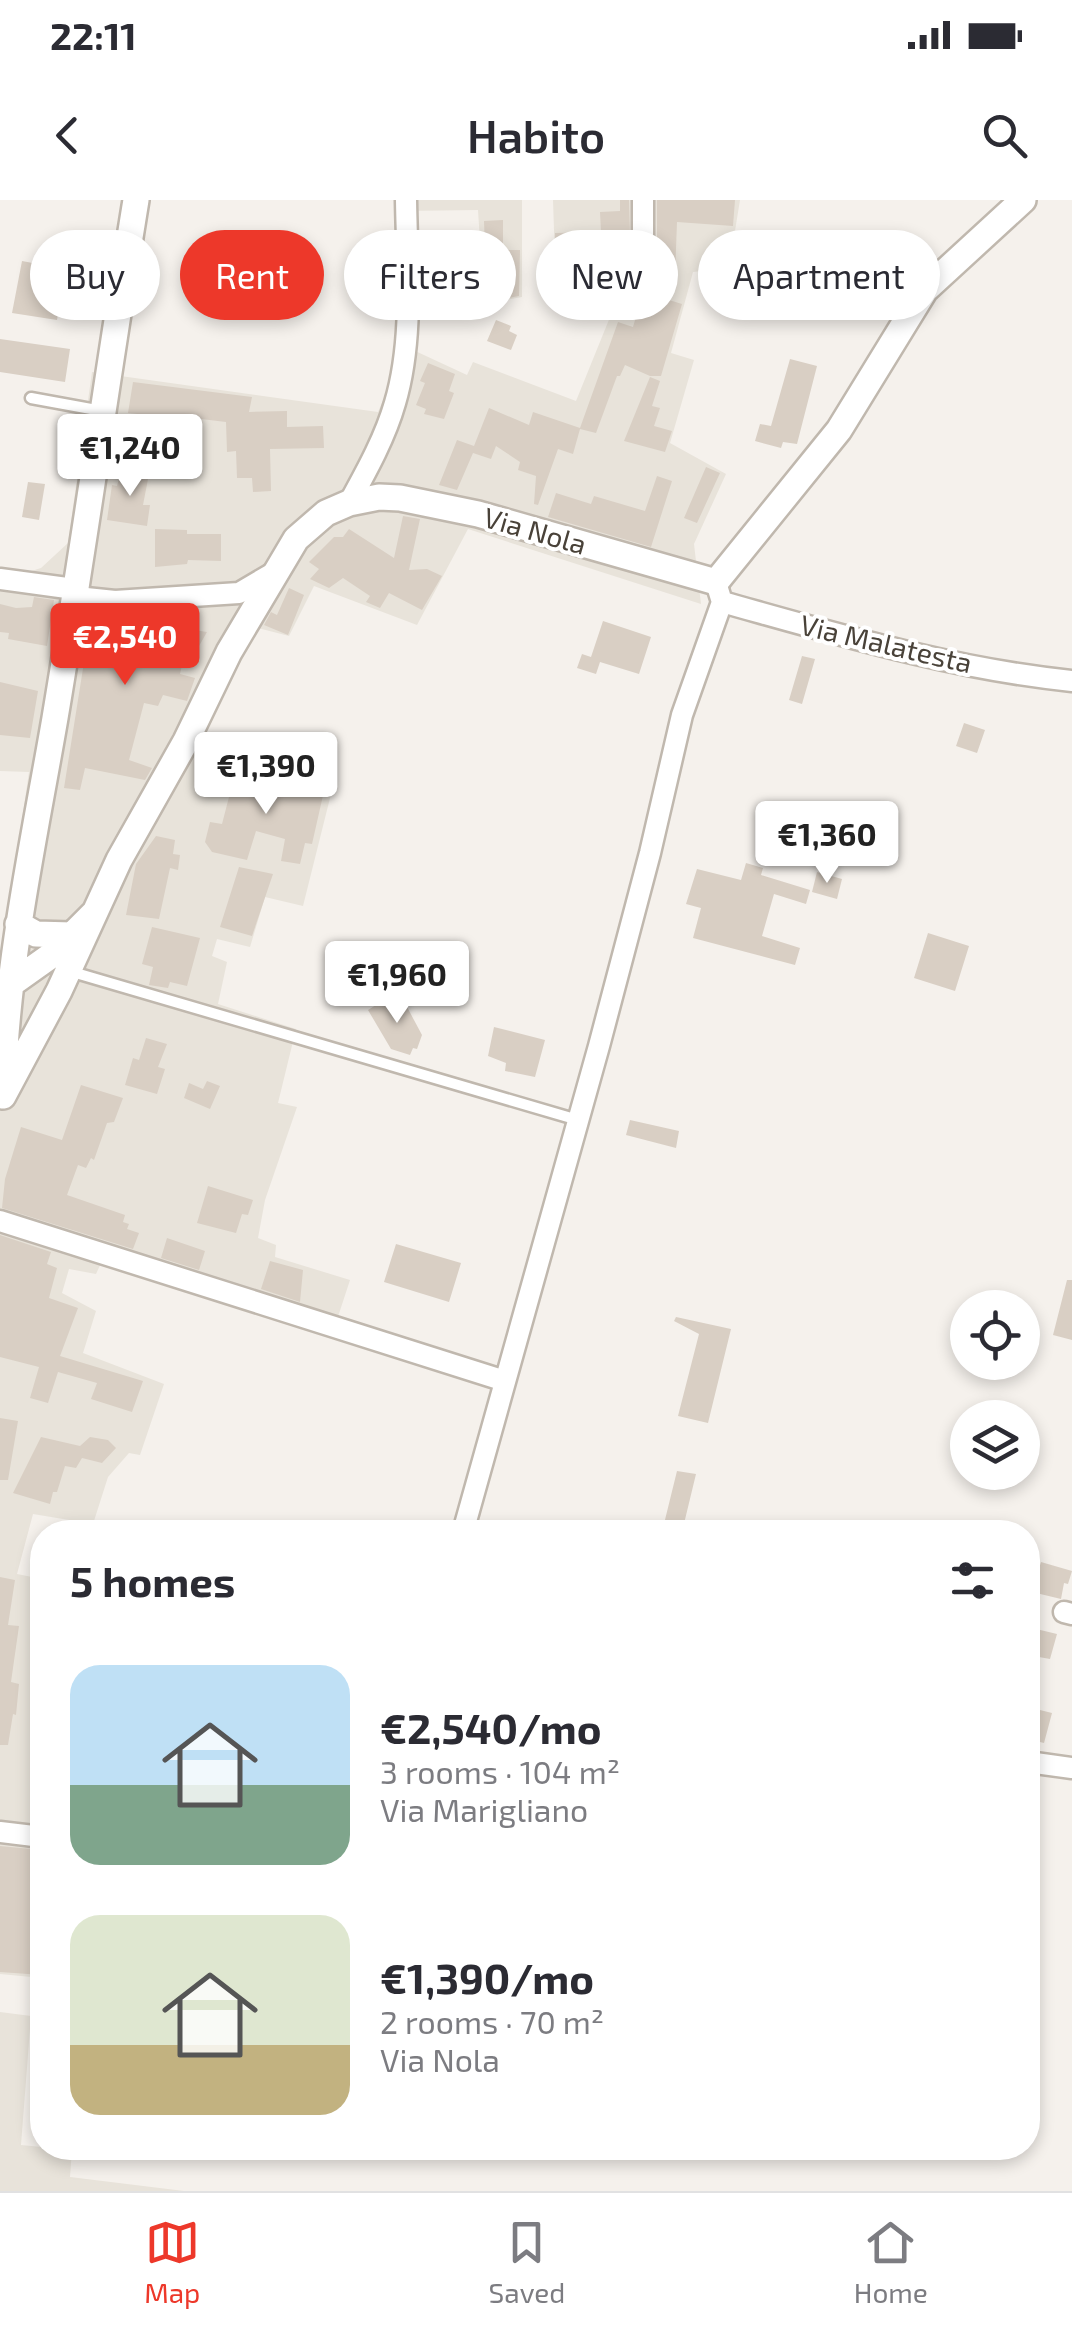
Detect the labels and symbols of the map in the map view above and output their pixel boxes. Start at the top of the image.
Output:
pin: €1,240 [49,414,211,499]
street label: Via Nola [480,499,590,561]
pin: €2,540 [44,603,206,688]
street label: Via Malatesta [797,607,975,679]
pin: €1,390 [185,732,347,817]
pin: €1,360 [746,801,908,886]
pin: €1,960 [316,941,478,1026]

